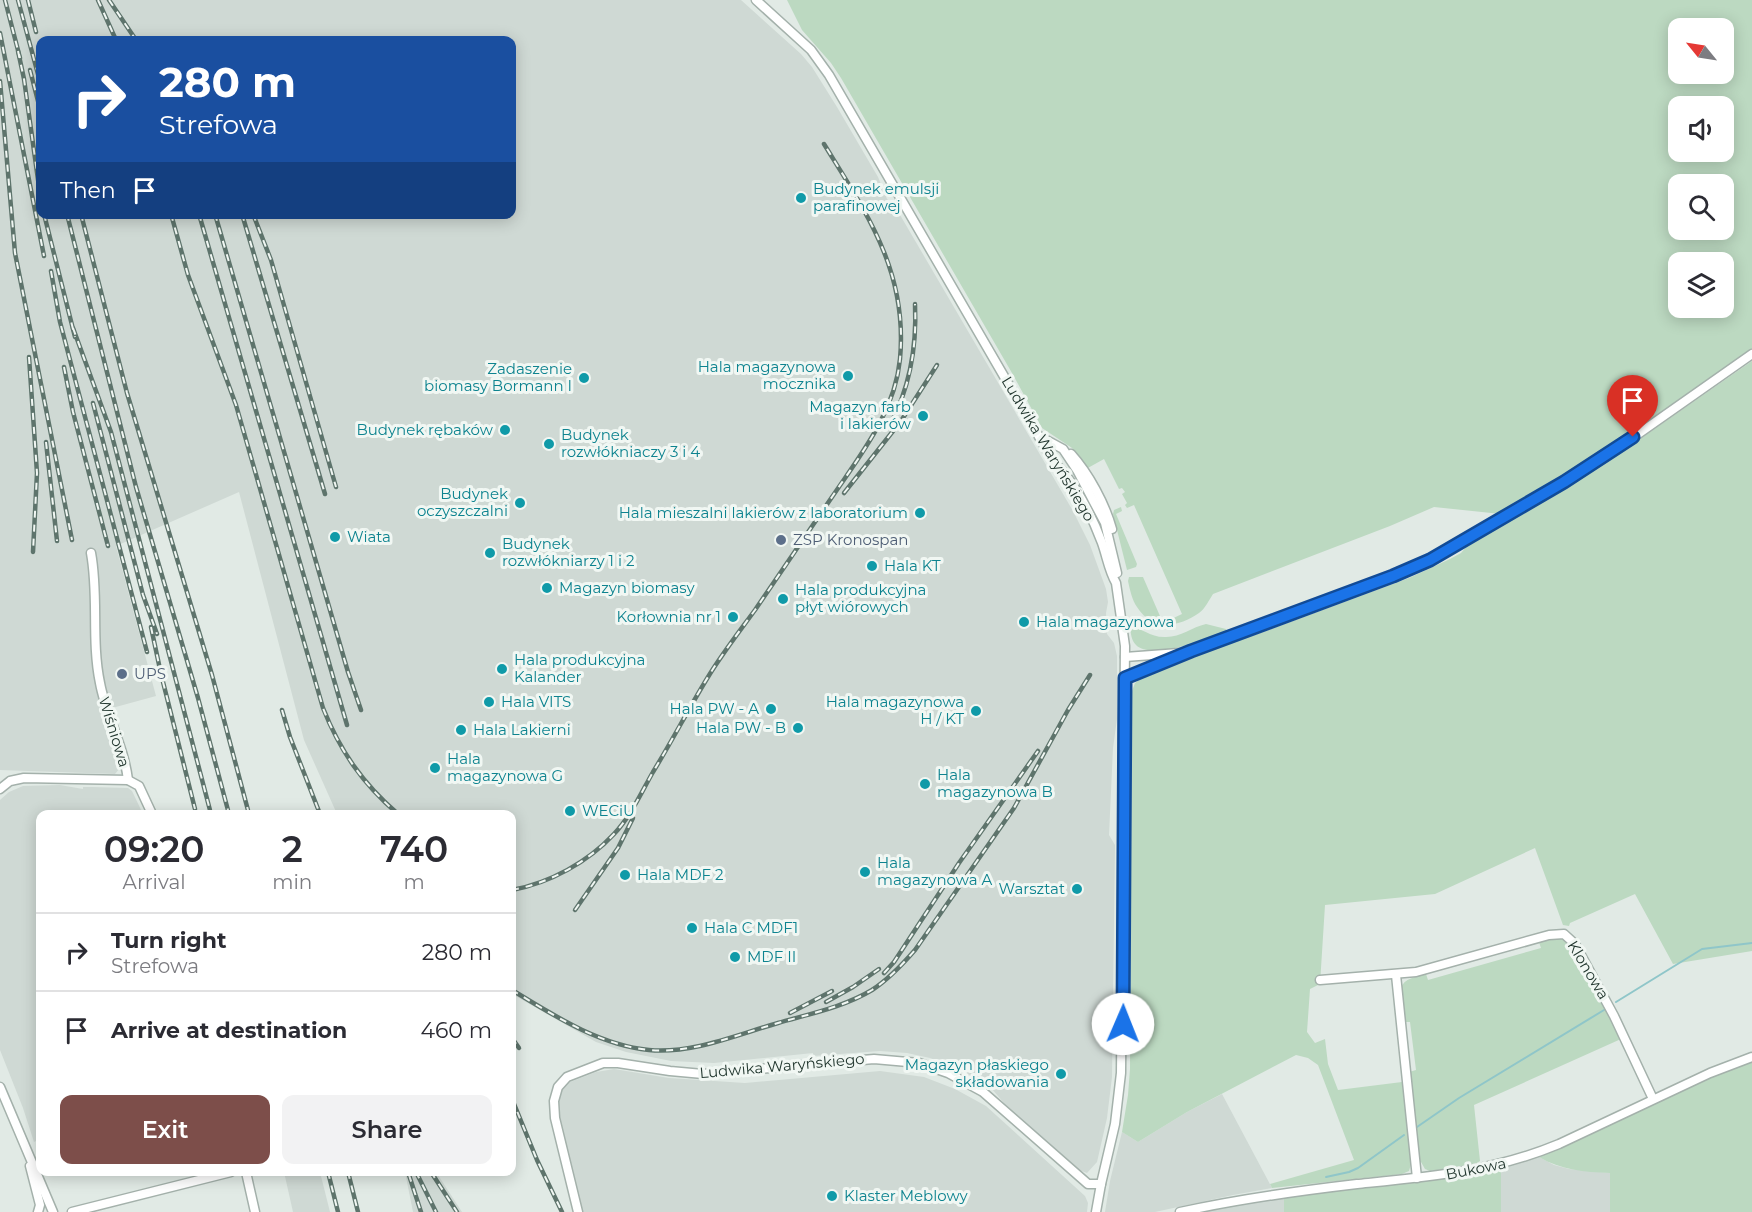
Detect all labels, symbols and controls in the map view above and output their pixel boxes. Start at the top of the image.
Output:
north arrow [1668,18,1734,84]
map controls [1668,18,1734,318]
text: 280 m [159,56,296,108]
icon: right [60,60,138,138]
button: sound [1668,96,1734,162]
text: Strefowa [159,108,278,141]
icon: arrive [128,174,161,207]
button: search [1668,174,1734,240]
text: Then [60,177,116,204]
place label: Budynek emulsji parafinowej [813,179,939,215]
marker: Budynek emulsji parafinowej [794,191,808,205]
button: layers [1668,252,1734,318]
place label: Hala magazynowa mocznika [698,357,836,393]
place label: Zadaszenie biomasy Bormann I [424,359,572,395]
marker: Hala magazynowa mocznika [841,369,855,383]
marker: Zadaszenie biomasy Bormann I [577,371,591,385]
street label: Ludwika Waryńskiego [998,373,1099,525]
pin [1607,375,1658,437]
icon: arrive [1616,384,1649,417]
place label: Magazyn farb i lakierów [809,397,912,433]
marker: Magazyn farb i lakierów [916,409,930,423]
place label: Budynek rębaków [356,420,494,439]
marker: Budynek rębaków [498,423,512,437]
place label: Budynek rozwłókniaczy 3 i 4 [561,425,700,461]
marker: Budynek rozwłókniaczy 3 i 4 [542,437,556,451]
place label: Budynek oczyszczalni [417,484,508,520]
marker: Budynek oczyszczalni [513,496,527,510]
place label: Hala mieszalni lakierów z laboratorium [619,503,908,522]
marker: Hala mieszalni lakierów z laboratorium [913,506,927,520]
place label: Wiata [347,527,391,546]
marker: Wiata [328,530,342,544]
place label: ZSP Kronospan [793,530,908,549]
marker: ZSP Kronospan [774,533,788,547]
place label: Budynek rozwłókniarzy 1 i 2 [502,534,634,570]
marker: Budynek rozwłókniarzy 1 i 2 [483,546,497,560]
place label: Hala KT [884,556,941,575]
marker: Hala KT [865,559,879,573]
place label: Magazyn biomasy [559,578,696,597]
place label: Hala produkcyjna płyt wiórowych [795,580,926,616]
marker: Magazyn biomasy [540,581,554,595]
marker: Hala produkcyjna płyt wiórowych [776,592,790,606]
place label: Korłownia nr 1 [617,607,721,626]
marker: Korłownia nr 1 [726,610,740,624]
place label: Hala magazynowa [1036,612,1174,631]
marker: Hala magazynowa [1017,615,1031,629]
place label: Hala produkcyjna Kalander [514,650,645,686]
marker: Hala produkcyjna Kalander [495,662,509,676]
place label: UPS [134,664,166,683]
marker: UPS [115,667,129,681]
place label: Hala VITS [501,692,571,711]
place label: Hala magazynowa H / KT [826,692,964,728]
street label: Wiśniowa [95,694,134,769]
marker: Hala VITS [482,695,496,709]
place label: Hala PW - A [670,699,759,718]
marker: Hala PW - A [764,702,778,716]
marker: Hala magazynowa H / KT [969,704,983,718]
place label: Hala PW - B [696,718,786,737]
place label: Hala Lakierni [473,720,571,739]
marker: Hala PW - B [791,721,805,735]
marker: Hala Lakierni [454,723,468,737]
place label: Hala magazynowa G [447,749,563,785]
marker: Hala magazynowa G [428,761,442,775]
place label: Hala magazynowa B [937,765,1053,801]
marker: Hala magazynowa B [918,777,932,791]
place label: WECiU [582,801,635,820]
marker: WECiU [563,804,577,818]
text: 09:20 [104,827,204,871]
text: 2 [282,827,303,871]
text: 740 [380,827,448,871]
place label: Hala magazynowa A [877,853,992,889]
place label: Hala MDF 2 [637,865,724,884]
marker: Hala magazynowa A [858,865,872,879]
marker: Hala MDF 2 [618,868,632,882]
text: Arrival [123,870,186,894]
text: min [272,870,312,894]
text: m [404,870,425,894]
place label: Warsztat [999,879,1065,898]
marker: Warsztat [1070,882,1084,896]
place label: Hala C MDF1 [704,918,798,937]
marker: Hala C MDF1 [685,921,699,935]
text: Turn right [111,927,226,954]
icon: right [60,936,93,969]
street label: Klonowa [1564,937,1613,1003]
text: 280 m [422,939,492,966]
place label: MDF II [747,947,796,966]
marker: MDF II [728,950,742,964]
text: Strefowa [111,954,199,978]
position arrow [1091,992,1155,1056]
icon: arrive [60,1014,93,1047]
text: Arrive at destination [111,1017,347,1044]
text: 460 m [420,1017,492,1044]
street label: Ludwika Waryńskiego [699,1049,865,1082]
place label: Magazyn płaskiego składowania [905,1055,1049,1091]
marker: Magazyn płaskiego składowania [1054,1067,1068,1081]
button: Exit [60,1095,270,1164]
button: Share [282,1095,492,1164]
street label: Bukowa [1444,1153,1508,1184]
place label: Klaster Meblowy [844,1186,969,1205]
marker: Klaster Meblowy [825,1189,839,1203]

